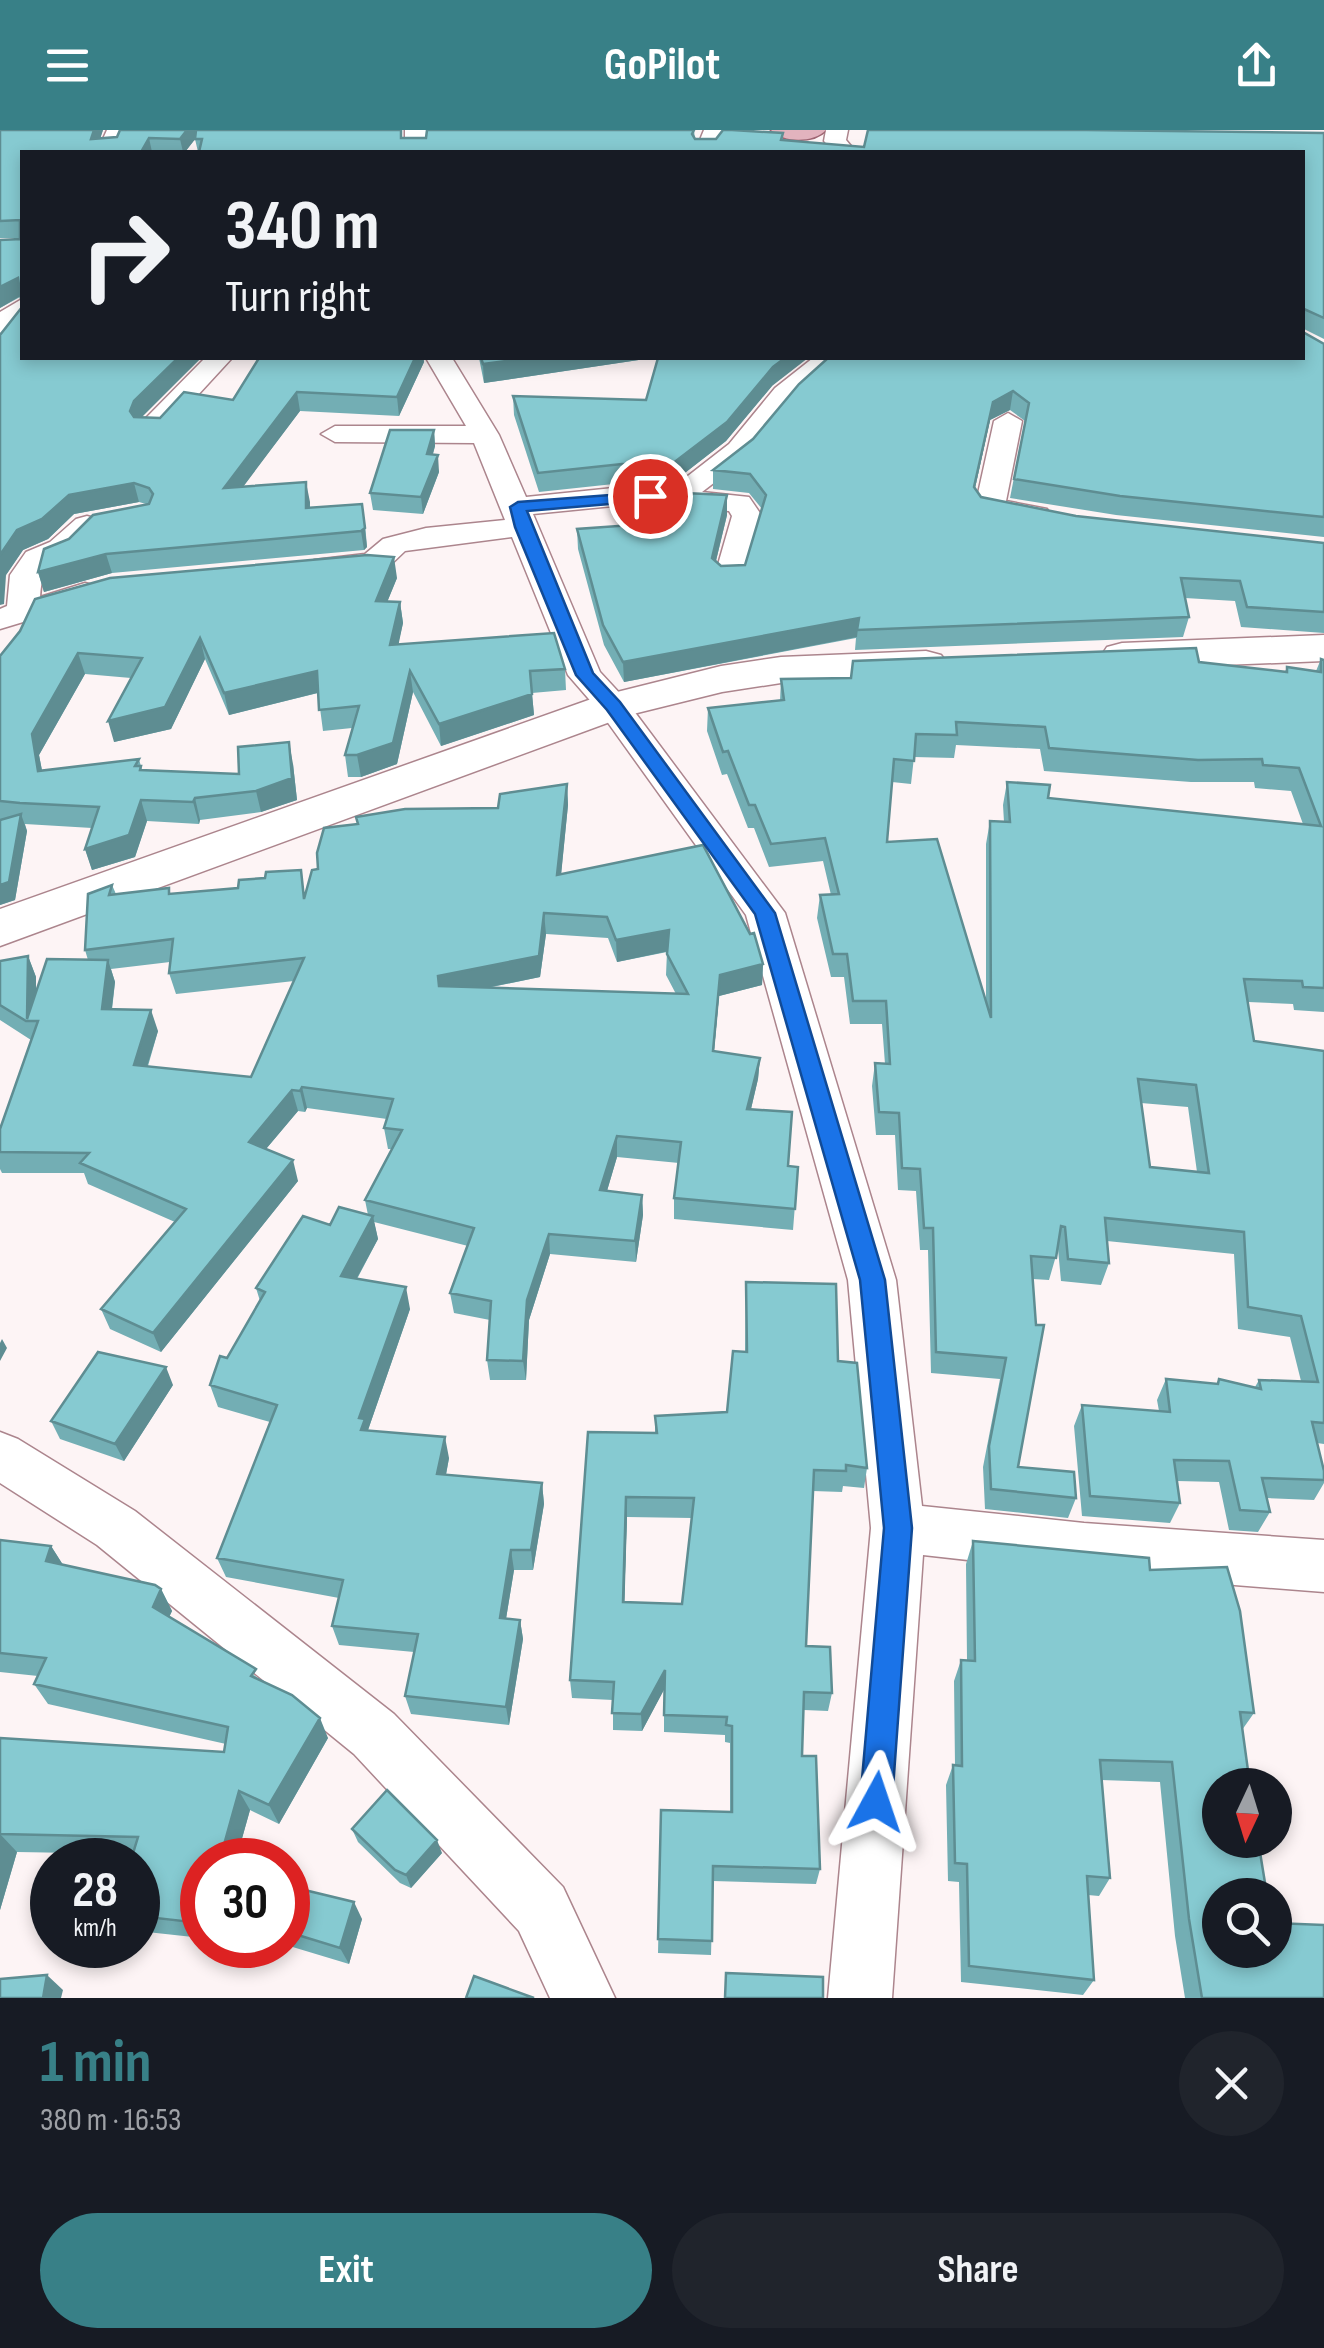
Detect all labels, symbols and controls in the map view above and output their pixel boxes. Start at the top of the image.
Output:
icon: menu [40,38,95,93]
text: GoPilot [604,38,720,93]
icon: share [1229,38,1284,93]
text: 340 m [225,185,380,269]
icon: right [60,190,190,320]
text: Turn right [225,270,371,325]
pin [608,454,693,539]
icon: arrive [623,469,678,524]
position arrow [824,1750,928,1854]
north arrow [1202,1768,1292,1858]
map controls [1202,1768,1292,1968]
speed limit sign: 30 [180,1838,310,1968]
text: 28 [72,1861,118,1921]
button: search [1202,1878,1292,1968]
text: km/h [73,1913,117,1944]
text: 1 min [40,2027,152,2099]
button: close [1179,2031,1284,2136]
text: 380 m · 16:53 [40,2101,181,2140]
button: Exit [40,2213,652,2328]
button: Share [672,2213,1284,2328]

